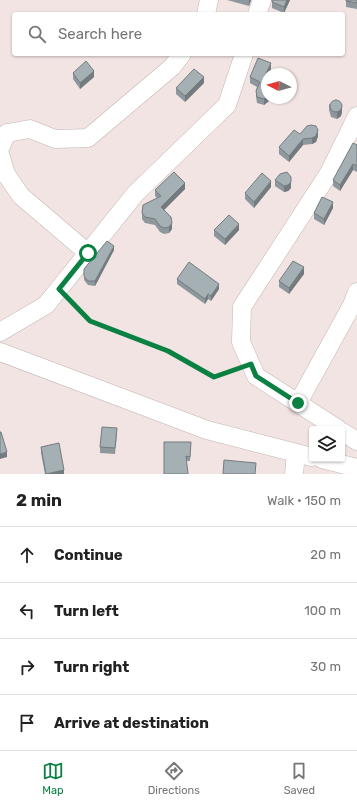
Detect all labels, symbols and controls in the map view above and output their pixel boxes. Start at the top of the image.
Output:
search box [12,12,345,56]
icon: search [26,23,48,45]
text: Search here [58,25,142,43]
north arrow [261,68,297,104]
route start [79,244,97,262]
route end [289,394,307,412]
map controls [309,426,345,462]
button: layers [309,426,345,462]
text: 2 min [16,490,62,510]
text: Walk · 150 m [267,493,341,508]
icon: ahead [16,544,38,566]
text: Continue [54,546,123,564]
text: 20 m [310,547,341,562]
icon: left [16,600,38,622]
text: Turn left [54,602,119,620]
text: 100 m [304,603,341,618]
icon: right [16,656,38,678]
text: Turn right [54,658,129,676]
text: 30 m [310,659,341,674]
icon: arrive [16,712,38,734]
text: Arrive at destination [54,714,209,732]
tab: Map [42,760,64,797]
tab: Directions [148,760,200,797]
tab: Saved [284,760,315,797]

